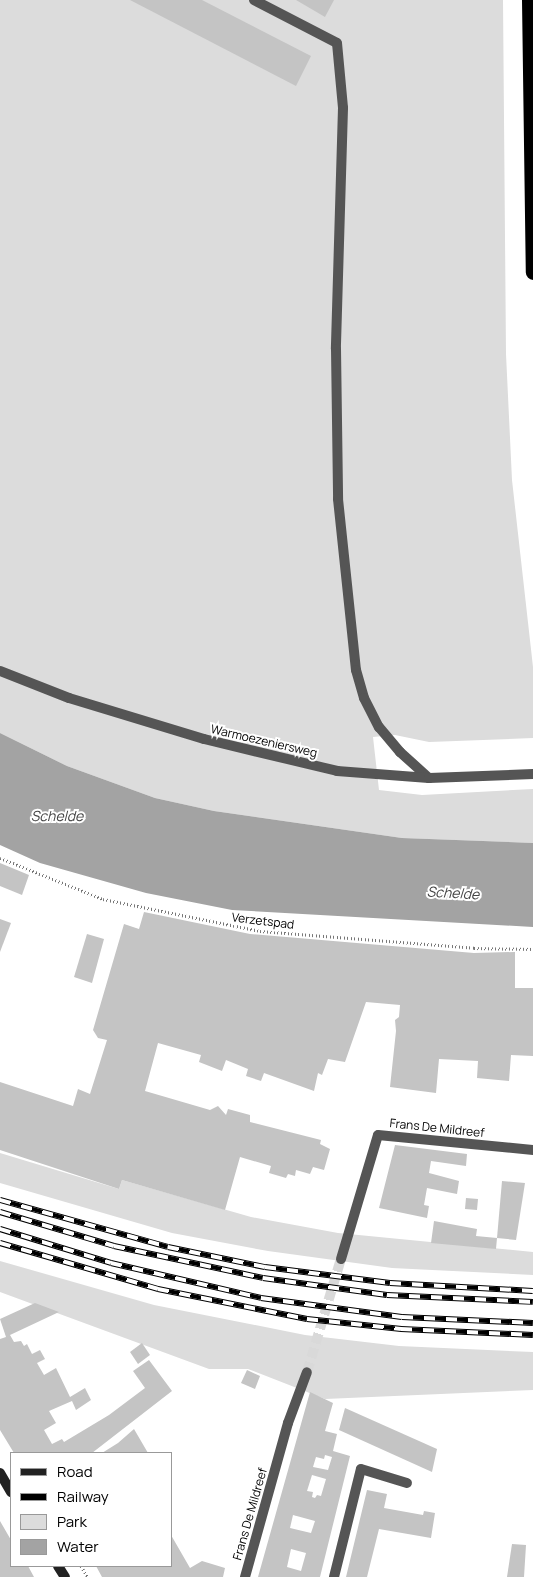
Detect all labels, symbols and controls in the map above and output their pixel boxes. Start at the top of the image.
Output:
street label: Warmoezeniersweg [209,722,319,760]
water label: Schelde [31,808,83,824]
water label: Schelde [426,883,480,903]
street label: Verzetspad [231,910,295,932]
street label: Frans De Mildreef [389,1116,485,1140]
legend [10,1452,172,1567]
text: Road [57,1461,93,1482]
street label: Frans De Mildreef [230,1466,270,1562]
text: Railway [57,1486,109,1507]
text: Park [57,1511,87,1532]
text: Water [57,1536,99,1557]

